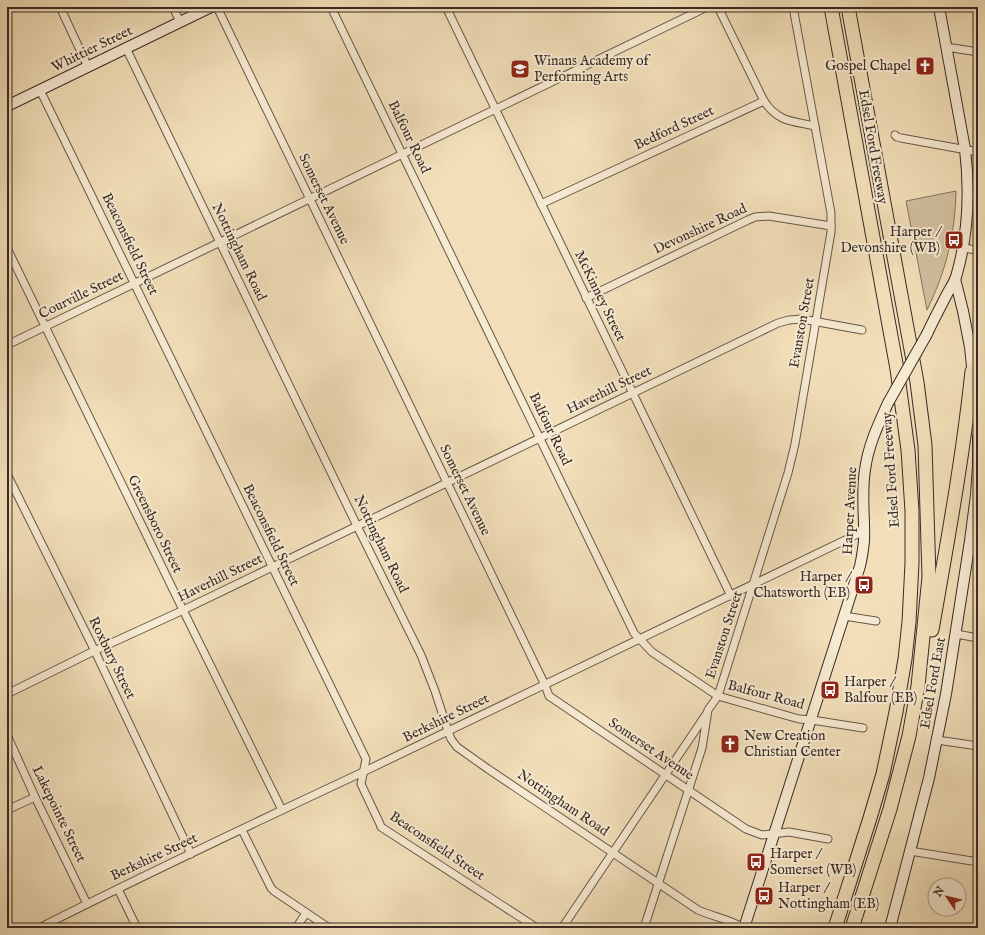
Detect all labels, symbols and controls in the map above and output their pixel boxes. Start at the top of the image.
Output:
street label: Whittier Street [49,22,136,76]
place label: Winans Academy of Performing Arts [534,52,652,86]
church icon: Gospel Chapel [914,55,936,77]
place label: Gospel Chapel [825,57,911,75]
school or university icon: Winans Academy of Performing Arts [509,58,531,80]
street label: Edsel Ford Freeway [854,88,892,206]
street label: Balfour Road [384,98,435,177]
street label: Bedford Street [631,102,717,154]
street label: Somerset Avenue [294,151,354,248]
street label: Beaconsfield Street [98,190,163,298]
street label: Devonshire Road [650,199,750,259]
street label: Nottingham Road [208,200,271,304]
place label: Harper / Devonshire (WB) [840,223,942,257]
bus stop icon: Harper / Devonshire (WB) [943,229,965,251]
street label: McKinney Street [570,248,630,345]
street label: Courville Street [36,267,126,323]
street label: Evanston Street [785,276,819,370]
street label: Haverhill Street [564,362,655,418]
street label: Balfour Road [525,390,576,469]
street label: Edsel Ford Freeway [878,411,904,529]
street label: Somerset Avenue [435,442,495,539]
street label: Harper Avenue [839,466,861,556]
street label: Greensboro Street [123,472,187,576]
street label: Beaconsfield Street [239,481,304,589]
street label: Nottingham Road [350,492,413,596]
street label: Haverhill Street [175,550,266,606]
place label: Harper / Chatsworth (EB) [754,568,852,602]
bus stop icon: Harper / Chatsworth (EB) [853,574,875,596]
street label: Evanston Street [701,588,747,681]
street label: Roxbury Street [84,614,140,702]
street label: Edsel Ford East [916,636,950,730]
place label: Harper / Balfour (EB) [844,673,917,707]
street label: Balfour Road [726,676,807,714]
bus stop icon: Harper / Balfour (EB) [819,679,841,701]
street label: Berkshire Street [400,689,492,747]
street label: Somerset Avenue [605,714,698,784]
place label: New Creation Christian Center [744,727,841,761]
church icon: New Creation Christian Center [719,733,741,755]
street label: Lakepointe Street [28,763,90,865]
street label: Nottingham Road [514,766,613,841]
street label: Beaconsfield Street [386,807,488,885]
street label: Berkshire Street [108,829,200,885]
place label: Harper / Somerset (WB) [770,845,856,879]
bus stop icon: Harper / Somerset (WB) [745,851,767,873]
north arrow [927,877,967,917]
place label: Harper / Nottingham (EB) [778,879,879,913]
text: N [931,884,948,901]
bus stop icon: Harper / Nottingham (EB) [753,885,775,907]

